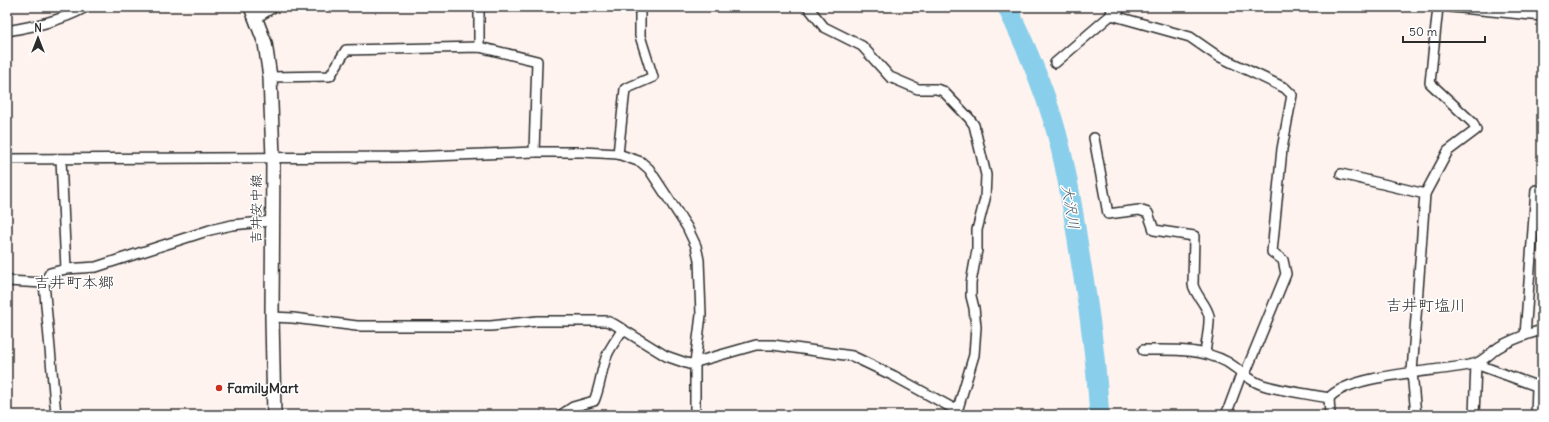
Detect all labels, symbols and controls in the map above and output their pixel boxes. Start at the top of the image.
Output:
north arrow [18,18,58,58]
scale bar [1403,18,1485,44]
text: N [34,21,42,35]
text: 50 m [1409,24,1438,39]
street label: 吉井安中線 [247,174,265,244]
water label: 大沢川 [1058,183,1084,231]
district label: 吉井町本郷 [34,272,114,292]
district label: 吉井町塩川 [1386,295,1466,315]
place label: FamilyMart [227,379,299,397]
marker: FamilyMart [214,383,224,393]

